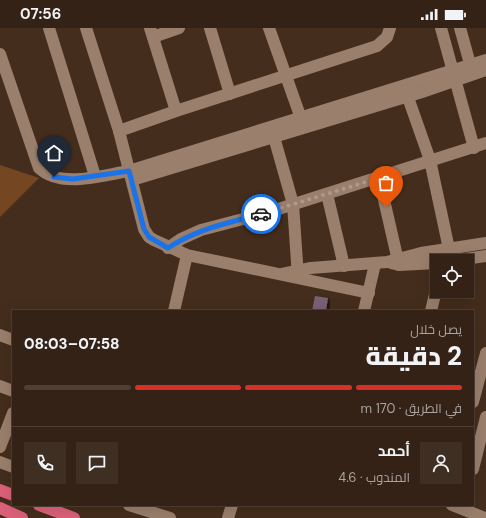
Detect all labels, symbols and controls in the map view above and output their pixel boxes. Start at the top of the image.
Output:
text: 07:56 [20,4,61,24]
pin [37,136,71,177]
icon: home [43,142,65,164]
pin [369,166,403,207]
icon: bag [375,172,397,194]
courier [241,194,281,234]
icon: car [250,203,272,225]
map controls [430,254,474,298]
button: locate [430,254,474,298]
text: يصل خلال [410,321,462,338]
text: 07:58–08:03 [24,334,120,354]
text: 2 دقيقة [365,339,462,373]
text: في الطريق · 170 m [361,400,462,417]
text: أحمد [378,441,410,461]
button: phone [24,442,66,484]
button: chat [76,442,118,484]
button: person [420,442,462,484]
text: المندوب · 4.6 [338,469,410,486]

